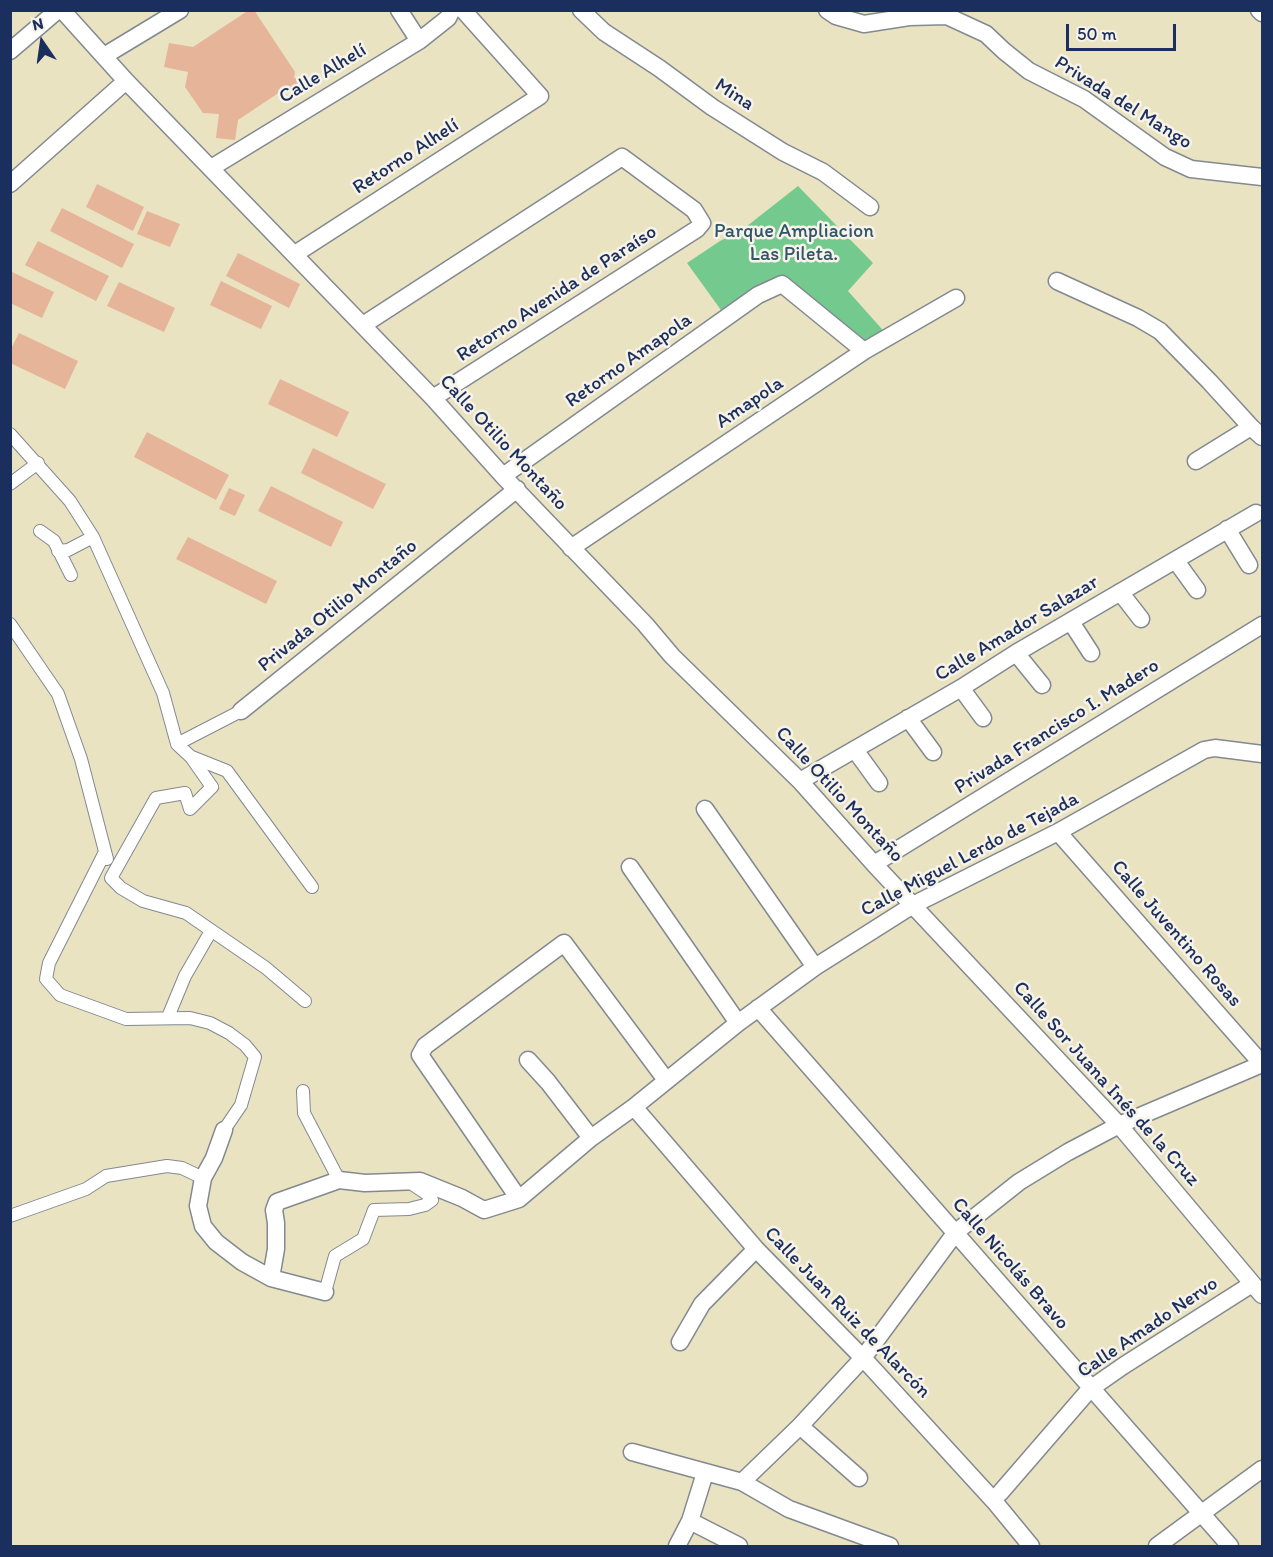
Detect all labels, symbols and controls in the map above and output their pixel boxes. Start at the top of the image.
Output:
north arrow [12,12,72,72]
scale bar [1069,12,1178,50]
text: N [30,14,45,34]
text: 50 m [1077,23,1117,45]
street label: Calle Alhelí [275,39,371,109]
street label: Privada del Mango [1050,51,1196,155]
street label: Mina [710,74,758,116]
street label: Retorno Alhelí [348,114,464,200]
street label: Retorno Avenida de Paraíso [452,220,662,368]
park label: Parque Ampliacion Las Pileta. [714,220,874,267]
street label: Retorno Amapola [561,308,697,414]
street label: Calle Otilio Montaño [434,370,572,516]
street label: Amapola [712,372,788,434]
street label: Privada Otilio Montaño [254,534,422,678]
street label: Calle Amador Salazar [931,571,1103,687]
street label: Privada Francisco I. Madero [950,654,1164,800]
street label: Calle Otilio Montaño [770,722,908,868]
street label: Calle Miguel Lerdo de Tejada [857,787,1083,923]
street label: Calle Juventino Rosas [1106,856,1246,1012]
street label: Calle Sor Juana Inés de la Cruz [1008,977,1204,1191]
street label: Calle Nicolás Bravo [946,1193,1074,1335]
street label: Calle Juan Ruiz de Alarcón [759,1222,935,1404]
street label: Calle Amado Nervo [1073,1272,1223,1384]

